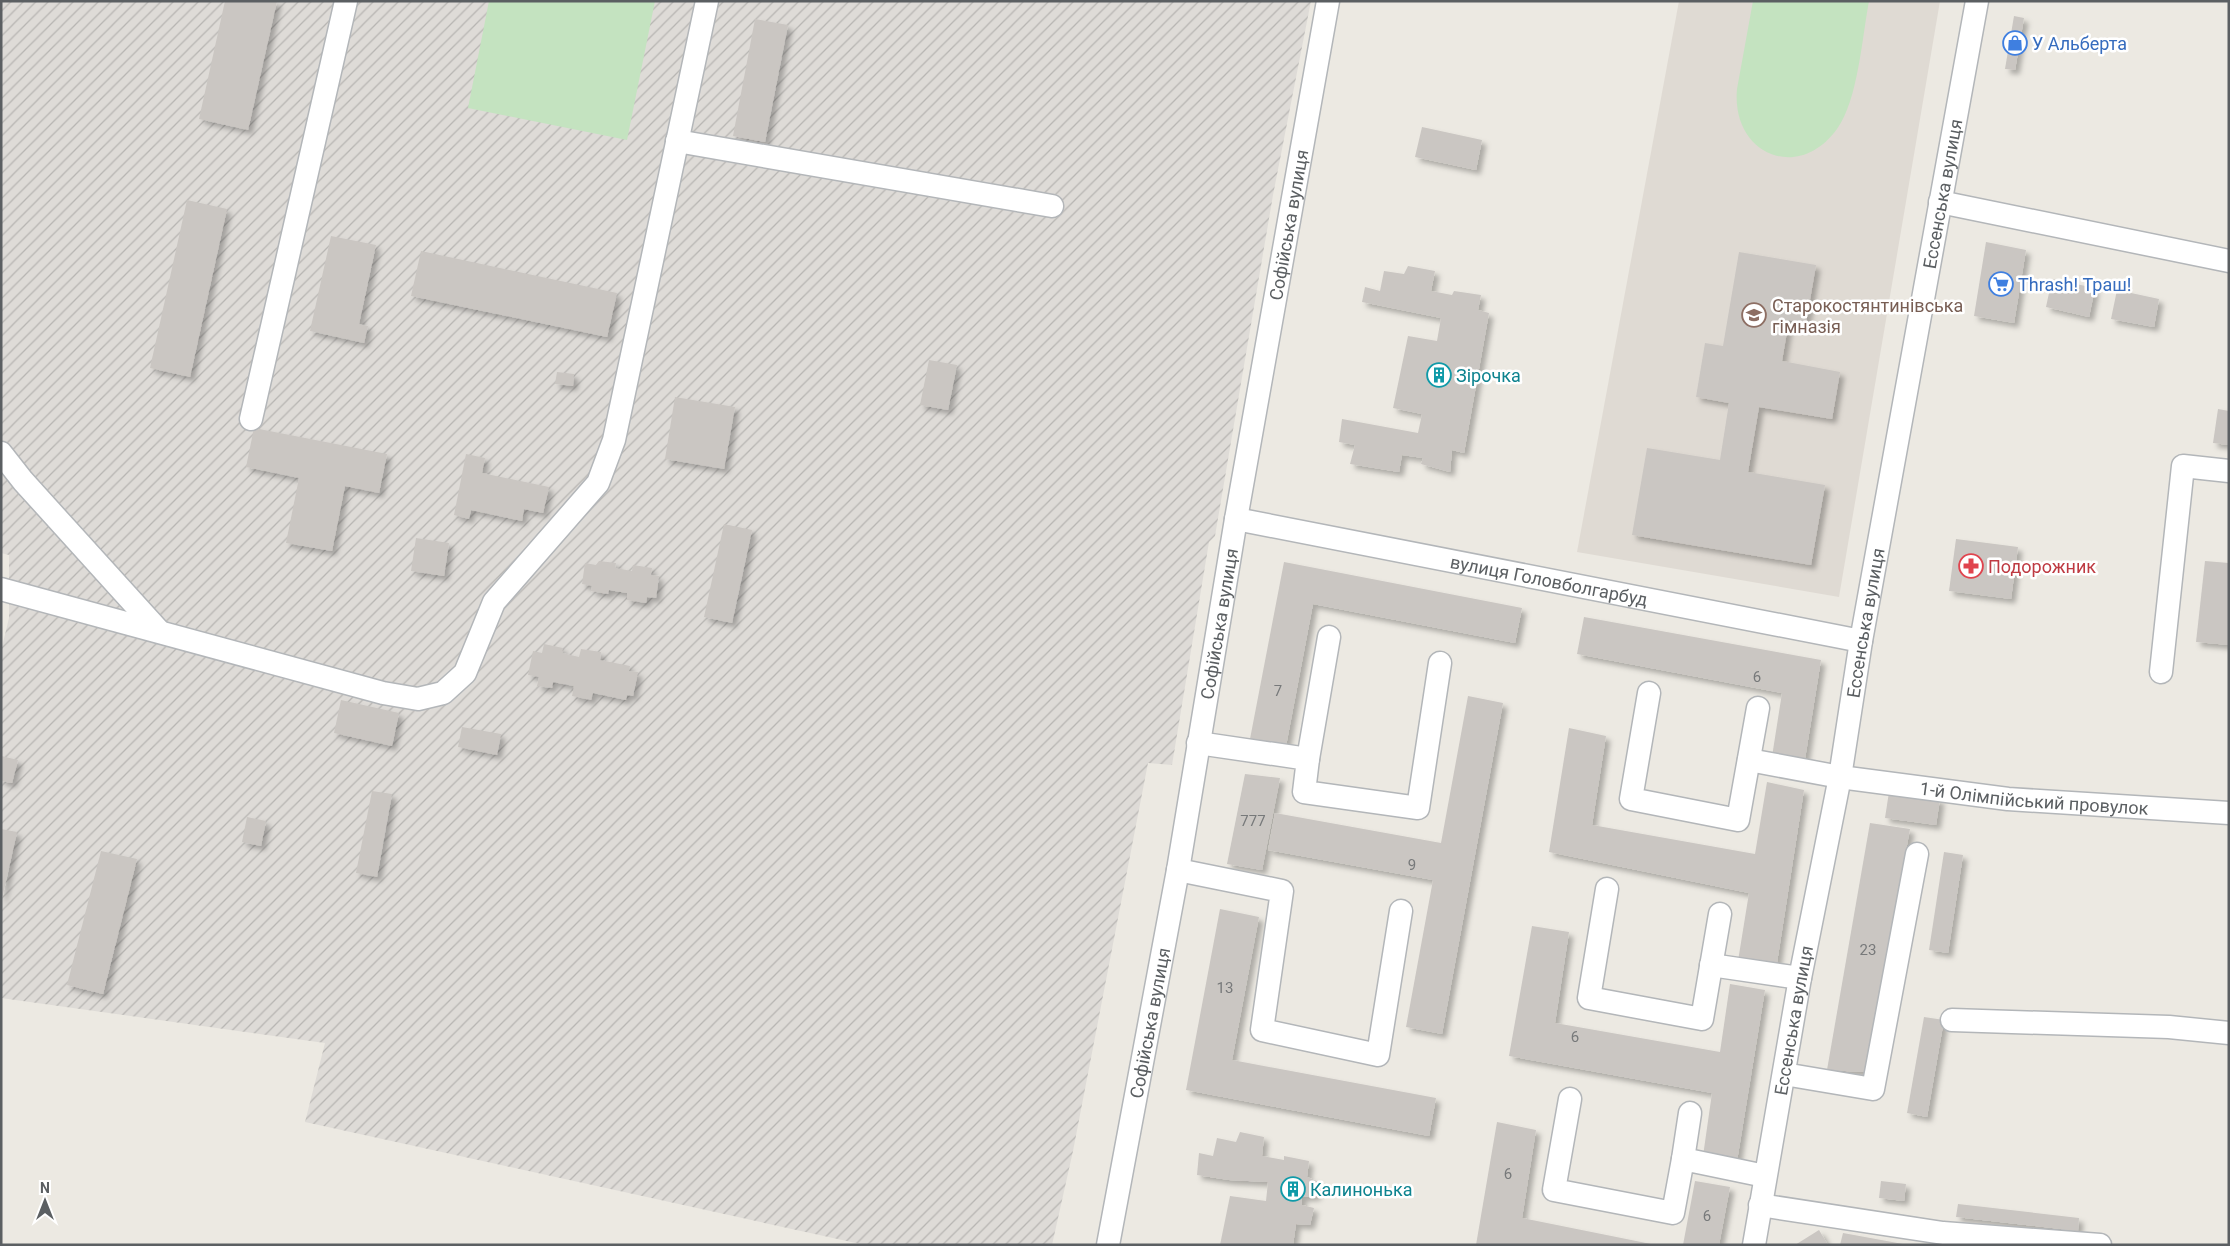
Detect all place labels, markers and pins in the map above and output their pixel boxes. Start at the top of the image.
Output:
shop icon: У Альберта [2002,30,2028,56]
place label: У Альберта [2032,33,2127,54]
supermarket icon: Thrash! Траш! [1988,271,2014,297]
place label: Thrash! Траш! [2018,274,2131,295]
place label: Старокостянтинівська гімназія [1772,295,1963,337]
school or university icon: Старокостянтинівська гімназія [1741,302,1767,328]
building icon: Зірочка [1426,362,1452,388]
place label: Зірочка [1456,365,1521,386]
pharmacy icon: Подорожник [1958,553,1984,579]
place label: Подорожник [1988,556,2096,577]
building icon: Калинонька [1280,1176,1306,1202]
place label: Калинонька [1310,1179,1412,1200]

